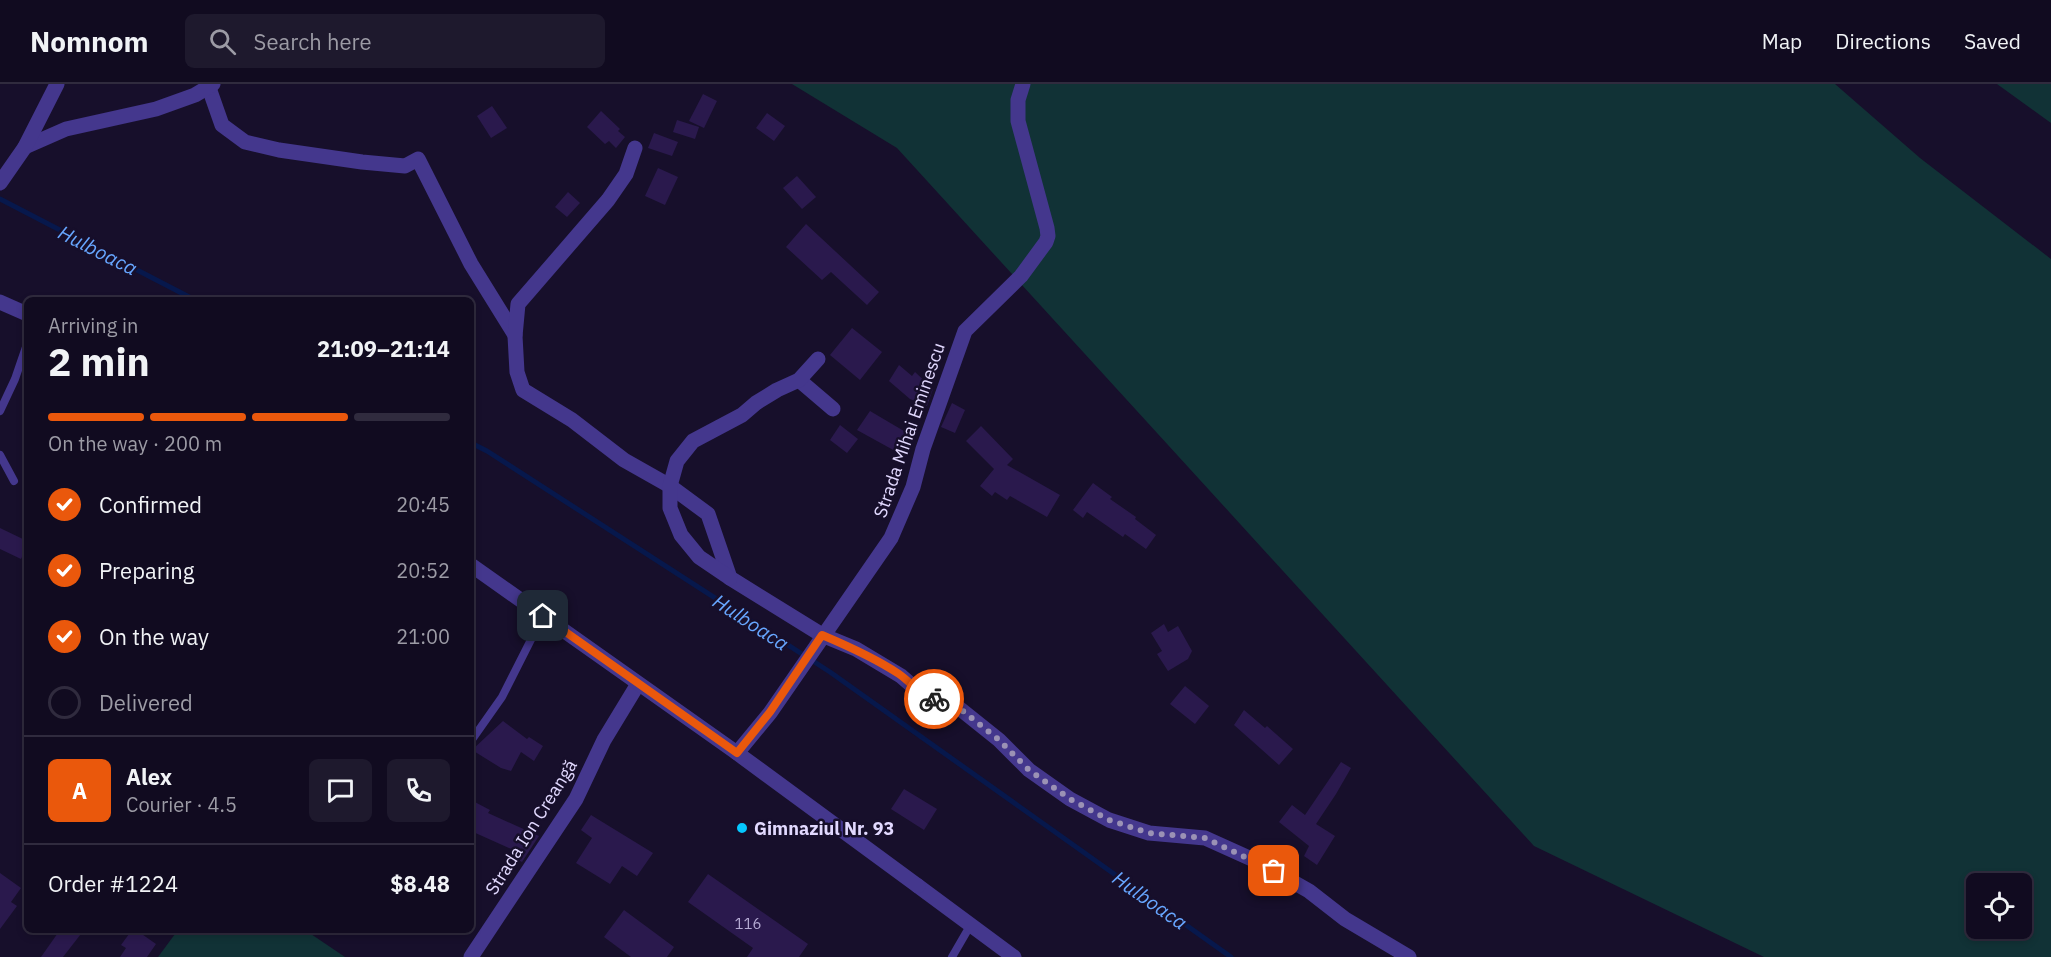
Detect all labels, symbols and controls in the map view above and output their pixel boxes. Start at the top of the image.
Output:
search box [185,14,605,68]
text: Nomnom [30,23,149,60]
icon: search [206,25,239,58]
text: Search here [254,27,372,56]
text: Map [1762,27,1802,55]
text: Directions [1835,27,1931,55]
text: Saved [1964,27,2021,55]
water label: Hulboaca [54,219,142,281]
text: Arriving in [48,312,138,339]
text: 21:09–21:14 [317,334,450,363]
text: 2 min [48,336,150,387]
street label: Strada Mihai Eminescu [868,339,950,521]
text: On the way · 200 m [48,430,222,457]
icon: check [48,488,81,521]
text: Confirmed [99,490,202,519]
text: 20:45 [396,491,450,518]
icon: check [48,554,81,587]
text: Preparing [99,556,194,585]
text: 20:52 [396,557,450,584]
water label: Hulboaca [708,587,794,657]
pin [517,590,568,641]
icon: home [526,599,559,632]
icon: check [48,620,81,653]
text: On the way [99,622,209,651]
text: 21:00 [396,623,450,650]
courier [904,669,964,729]
icon: bike [918,683,951,716]
text: Delivered [99,688,193,717]
street label: Strada Ion Creangă [480,755,582,899]
button: chat [309,759,372,822]
button: phone [387,759,450,822]
text: Alex [126,762,172,791]
text: A [72,776,87,805]
text: Courier · 4.5 [126,791,237,818]
place label: Gimnaziul Nr. 93 [754,817,894,840]
marker: Gimnaziul Nr. 93 [735,821,749,835]
pin [1248,845,1299,896]
icon: bag [1257,854,1290,887]
water label: Hulboaca [1107,864,1193,936]
text: Order #1224 [48,869,178,898]
text: $8.48 [390,869,450,898]
map controls [1966,873,2032,939]
button: locate [1966,873,2032,939]
house number: 116 [734,914,762,933]

